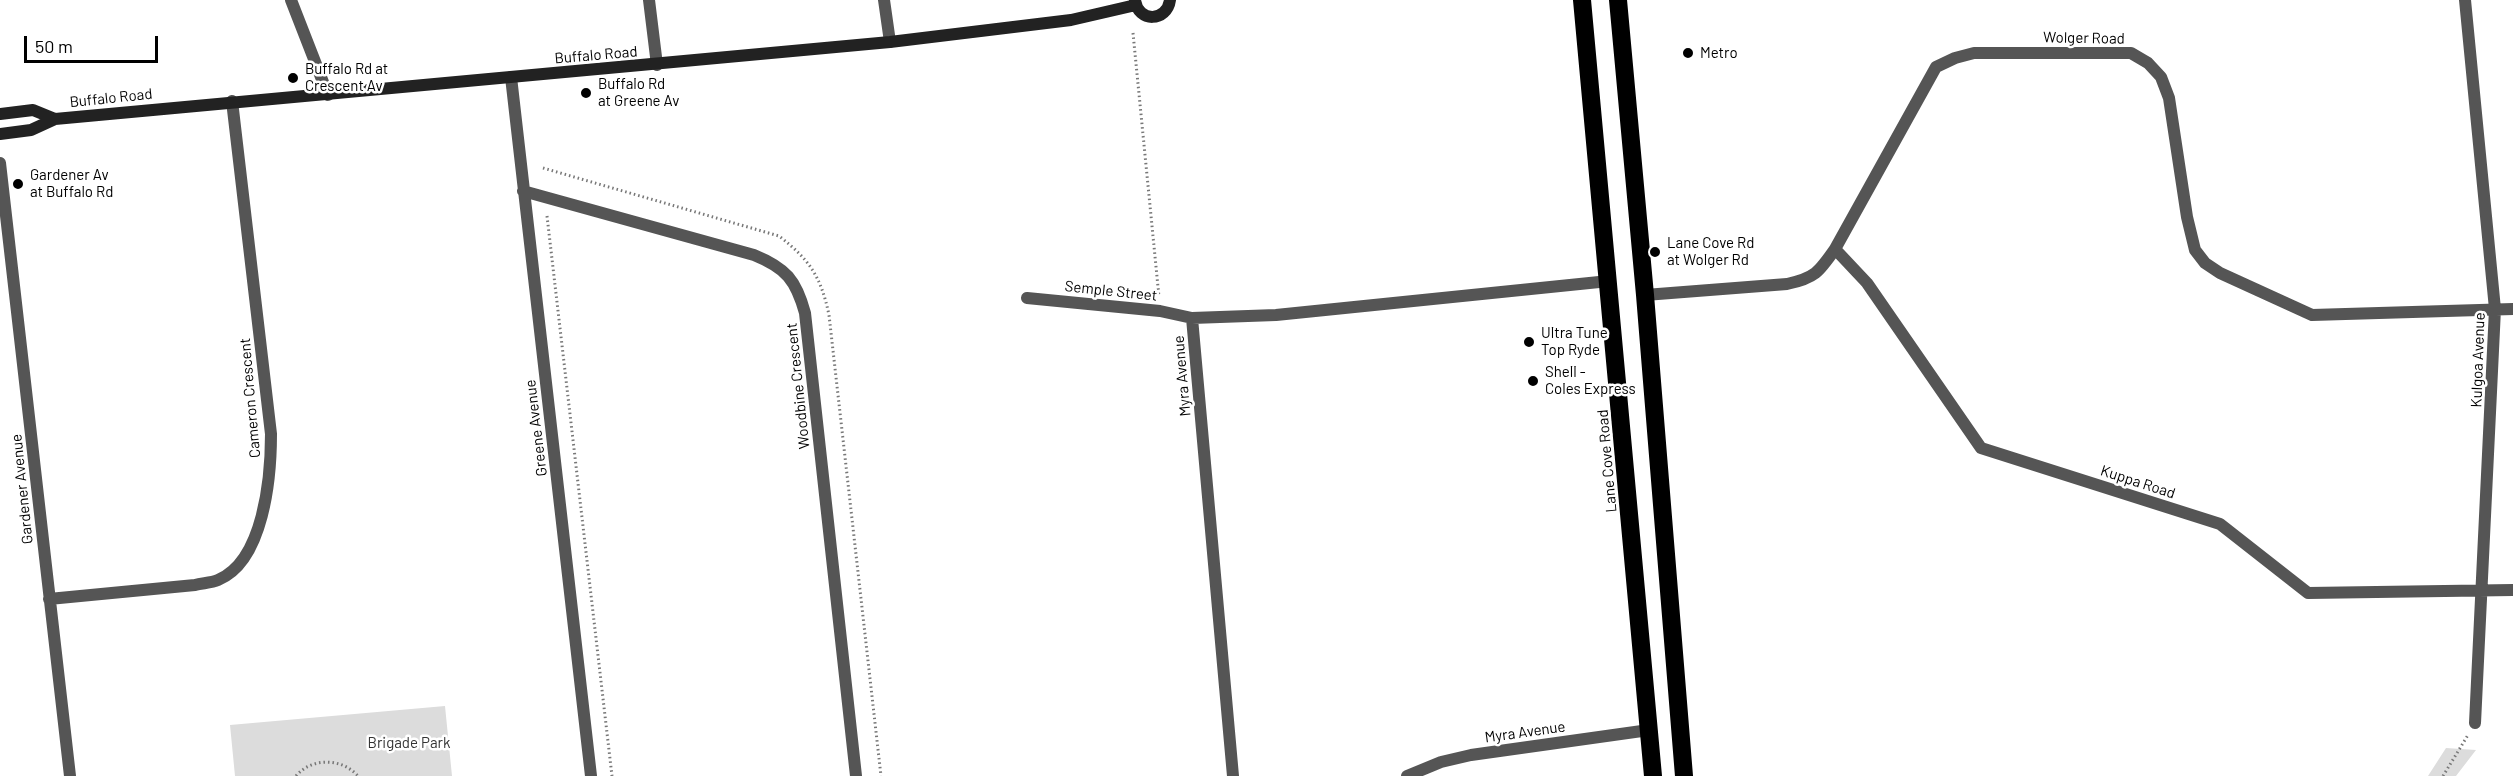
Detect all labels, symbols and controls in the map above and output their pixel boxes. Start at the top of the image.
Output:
scale bar [27,24,160,62]
street label: Wolger Road [2043,28,2125,48]
text: 50 m [35,35,73,57]
street label: Buffalo Road [554,42,638,68]
place label: Metro [1700,44,1738,62]
marker: Metro [1681,46,1695,60]
place label: Buffalo Rd at Crescent Av [305,60,388,95]
marker: Buffalo Rd at Crescent Av [286,71,300,85]
place label: Buffalo Rd at Greene Av [598,75,679,110]
street label: Buffalo Road [69,85,153,111]
marker: Buffalo Rd at Greene Av [579,86,593,100]
place label: Gardener Av at Buffalo Rd [30,166,113,201]
marker: Gardener Av at Buffalo Rd [11,177,25,191]
place label: Lane Cove Rd at Wolger Rd [1667,234,1754,269]
marker: Lane Cove Rd at Wolger Rd [1648,245,1662,259]
street label: Semple Street [1064,277,1158,305]
street label: Kulgoa Avenue [2467,312,2489,408]
street label: Woodbine Crescent [782,322,814,450]
place label: Ultra Tune Top Ryde [1541,324,1608,359]
street label: Myra Avenue [1169,335,1195,417]
marker: Ultra Tune Top Ryde [1522,335,1536,349]
street label: Cameron Crescent [236,337,264,459]
place label: Shell - Coles Express [1545,363,1636,398]
marker: Shell - Coles Express [1526,374,1540,388]
street label: Greene Avenue [521,379,551,477]
street label: Lane Cove Road [1594,409,1620,513]
street label: Gardener Avenue [7,433,37,545]
street label: Kuppa Road [2098,461,2178,503]
street label: Myra Avenue [1483,717,1567,747]
park label: Brigade Park [367,734,451,752]

